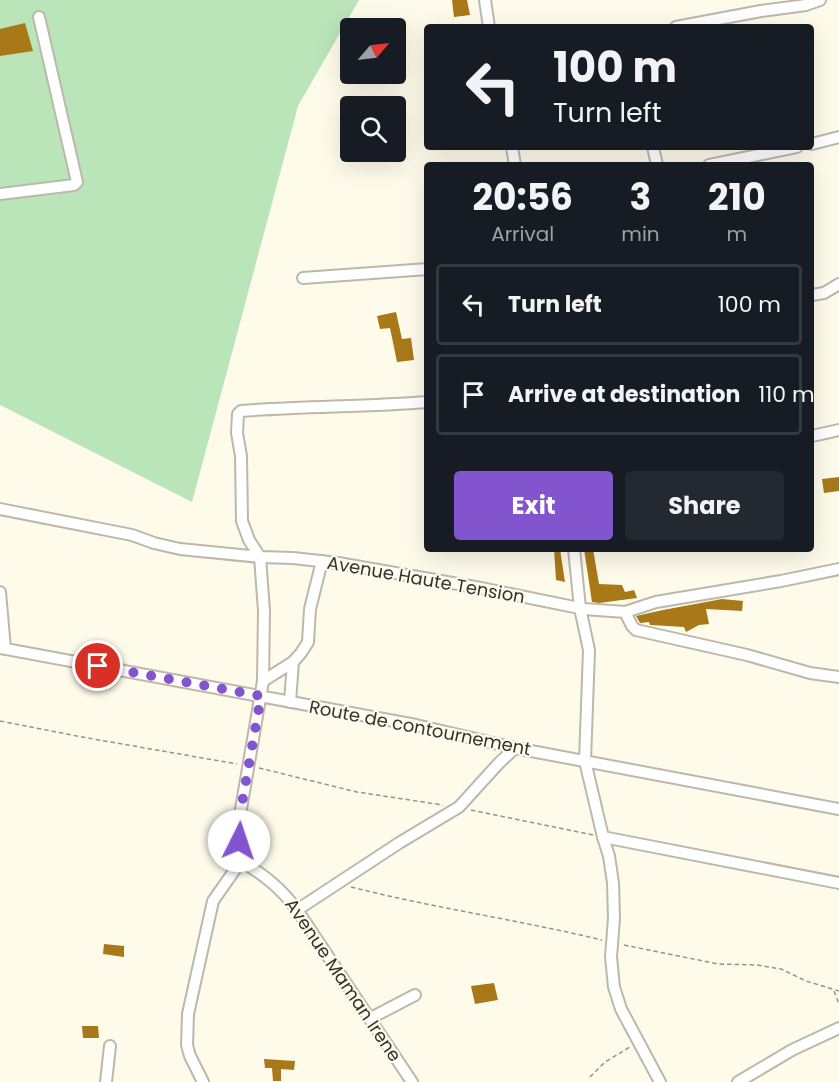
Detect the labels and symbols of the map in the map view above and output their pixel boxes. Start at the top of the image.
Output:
north arrow [340,18,406,84]
street label: Avenue Haute Tension [325,550,527,609]
pin [72,640,123,691]
street label: Route de contournement [307,694,533,761]
position arrow [207,809,271,873]
street label: Avenue Maman Irene [279,893,407,1066]

